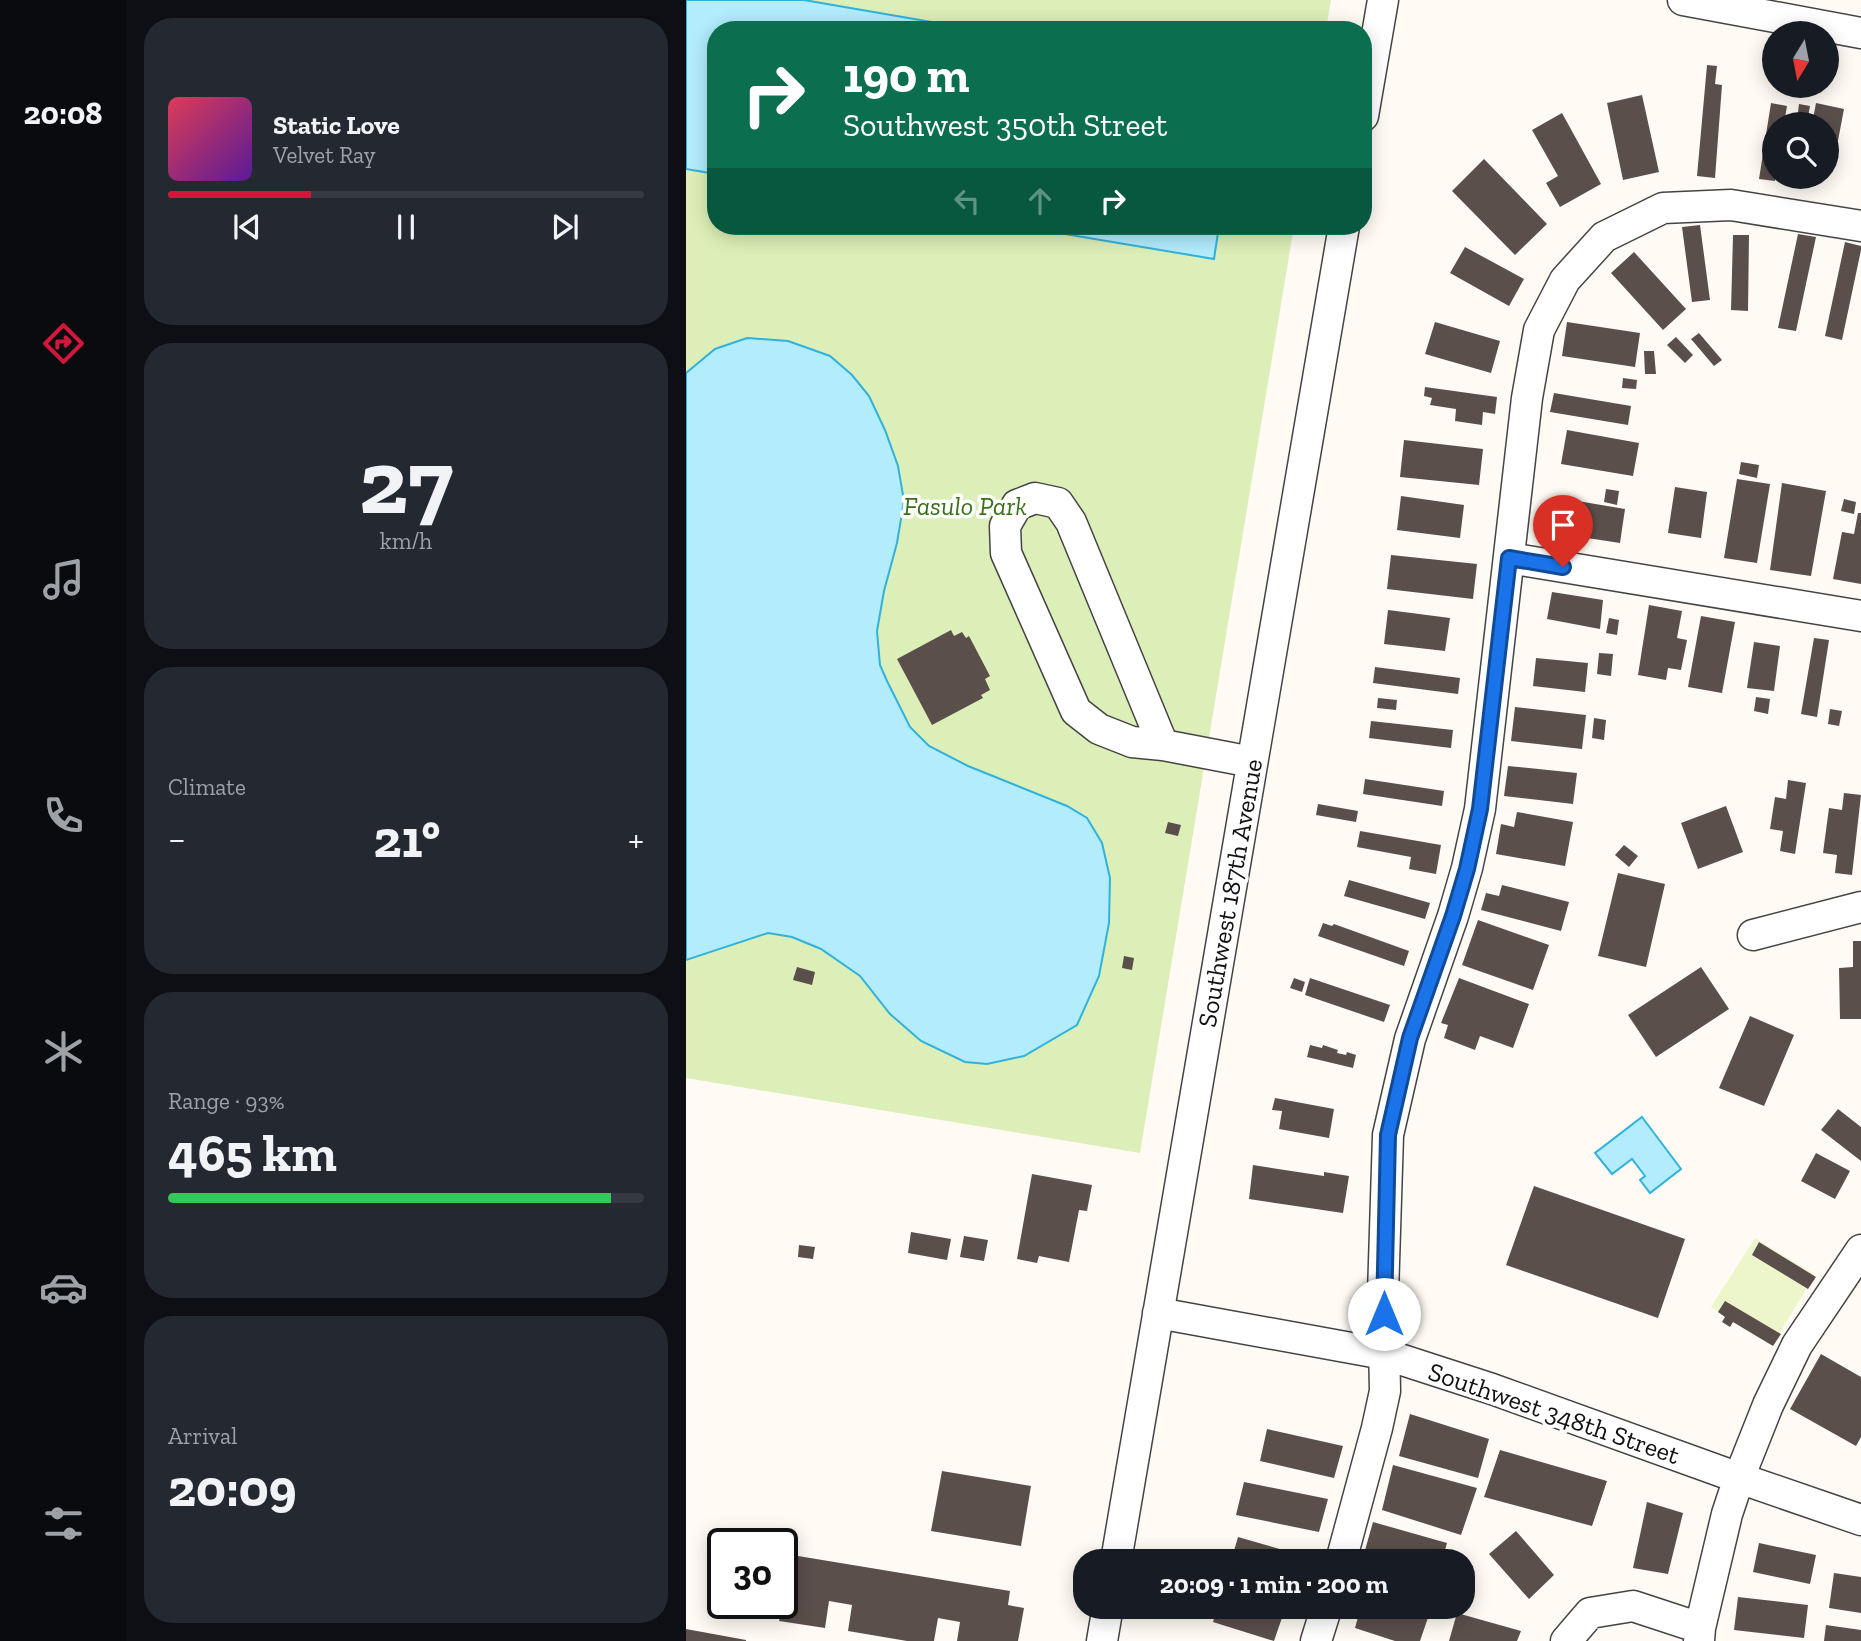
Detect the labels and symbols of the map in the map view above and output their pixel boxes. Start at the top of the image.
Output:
north arrow [1762,21,1839,98]
park label: Fasulo Park [903,490,1027,522]
pin [1533,495,1593,567]
street label: Southwest 187th Avenue [1191,756,1269,1030]
position arrow [1347,1277,1421,1351]
street label: Southwest 348th Street [1424,1355,1684,1471]
speed limit sign: 30 [707,1528,798,1619]

